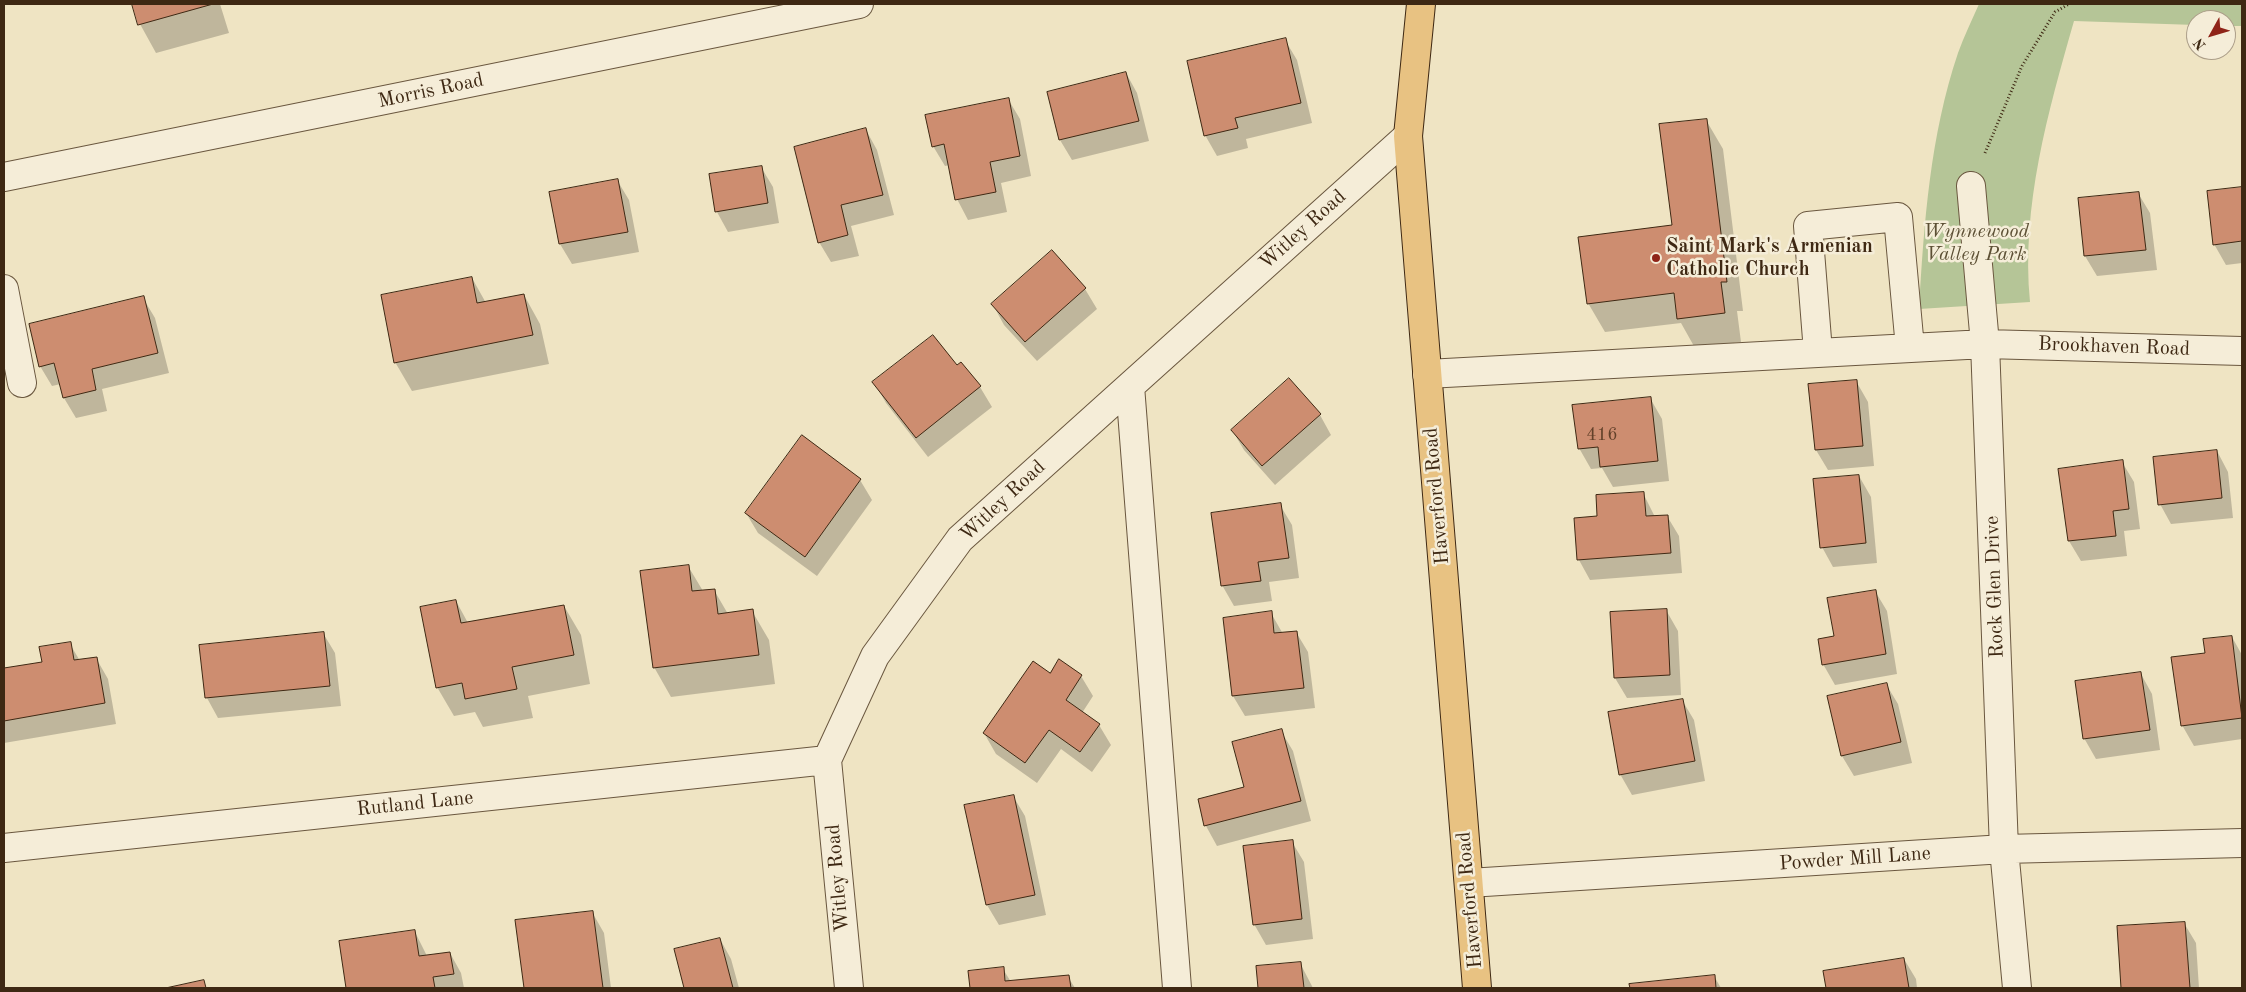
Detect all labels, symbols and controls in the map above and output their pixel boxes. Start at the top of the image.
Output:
north arrow [2186,10,2236,60]
text: N [2191,35,2209,52]
street label: Morris Road [376,68,486,114]
street label: Witley Road [1255,185,1351,275]
park label: Wynnewood Valley Park [1923,220,2029,267]
place label: Saint Mark's Armenian Catholic Church [1666,235,1873,282]
marker: Saint Mark's Armenian Catholic Church [1650,252,1662,264]
street label: Brookhaven Road [2038,332,2190,362]
house number: 416 [1586,424,1618,446]
street label: Haverford Road [1419,427,1455,565]
street label: Witley Road [955,455,1051,547]
street label: Rock Glen Drive [1981,515,2009,659]
street label: Rutland Lane [355,786,475,822]
street label: Witley Road [821,823,855,933]
street label: Haverford Road [1452,831,1488,969]
street label: Powder Mill Lane [1778,842,1932,876]

